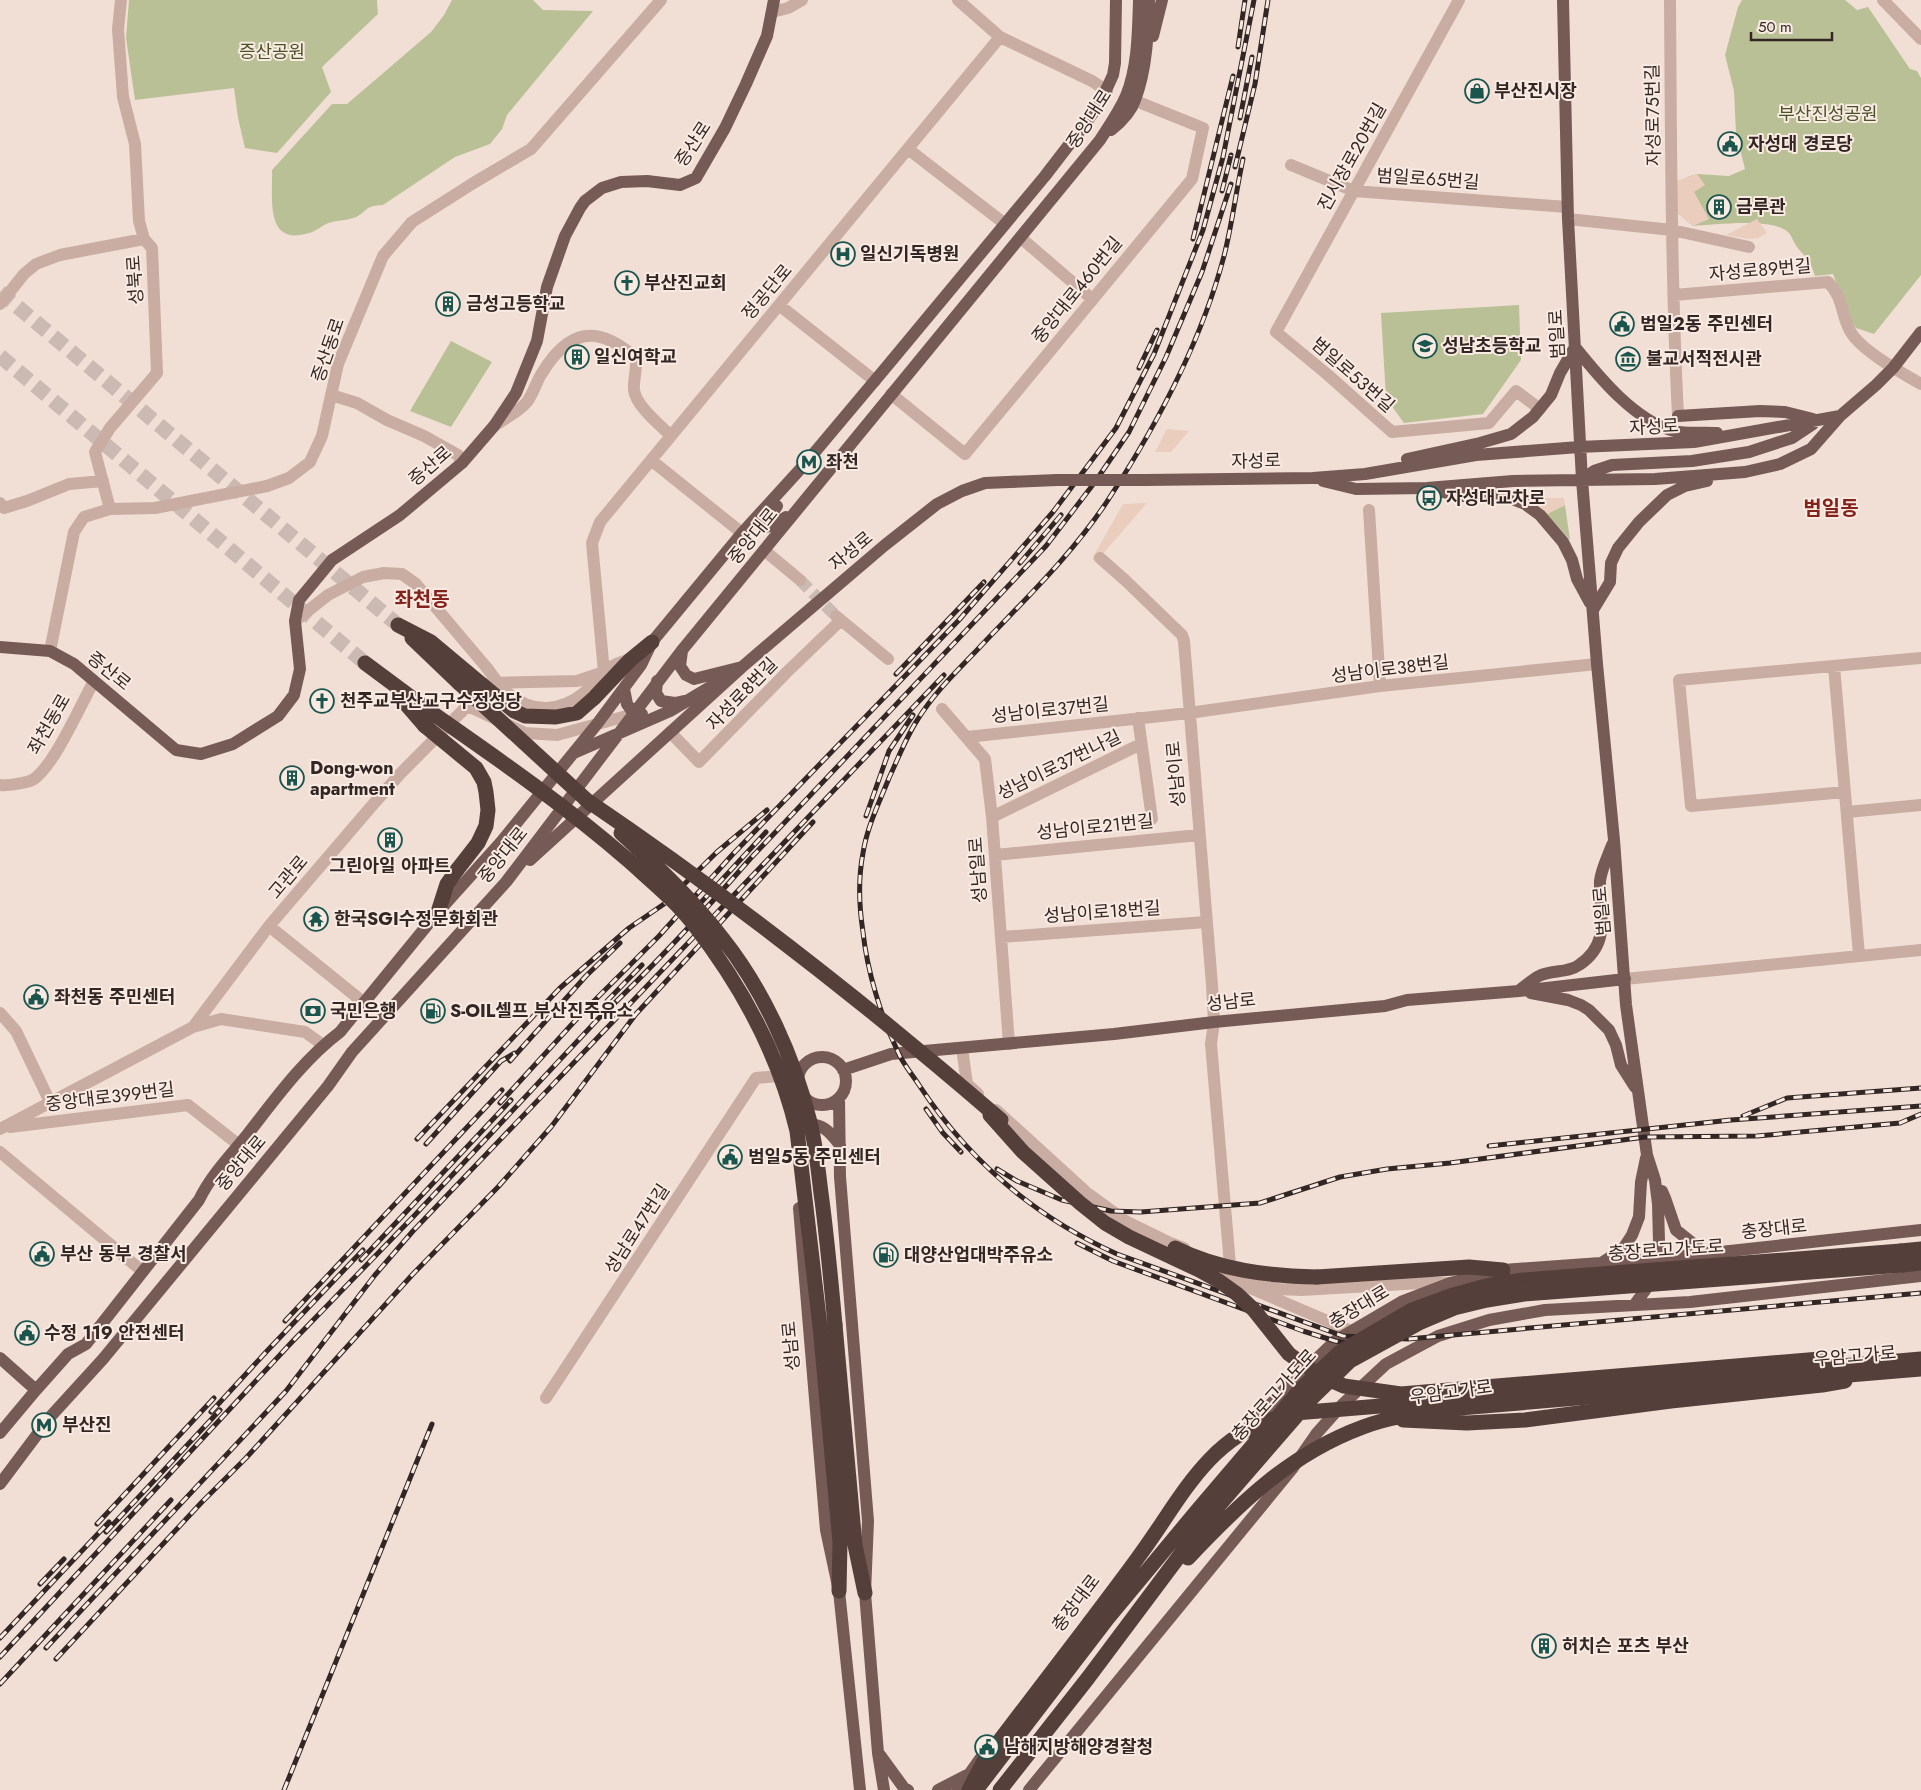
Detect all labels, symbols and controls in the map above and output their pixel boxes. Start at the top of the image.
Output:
scale bar [1751,10,1832,42]
text: 50 m [1758,16,1792,38]
park label: 증산공원 [239,39,305,65]
street label: 자성로75번길 [1639,64,1667,166]
shop icon: 부산진시장 [1464,78,1490,104]
place label: 부산진시장 [1494,78,1577,104]
street label: 중앙대로 [1060,84,1118,154]
street label: 진시장로20번길 [1311,98,1393,216]
park label: 부산진성공원 [1778,101,1878,127]
street label: 증산로 [669,116,717,172]
public building icon: 자성대 경로당 [1717,131,1743,157]
place label: 자성대 경로당 [1748,131,1853,157]
street label: 범일로65번길 [1376,162,1480,196]
building icon: 금루관 [1706,194,1732,220]
place label: 금루관 [1736,194,1786,220]
street label: 중앙대로460번길 [1026,231,1128,349]
hospital icon: 일신기독병원 [830,241,856,267]
place label: 일신기독병원 [860,241,959,267]
street label: 자성로89번길 [1708,253,1812,287]
street label: 성북로 [120,254,150,306]
street label: 정공단로 [736,258,798,326]
church icon: 부산진교회 [614,270,640,296]
place label: 부산진교회 [644,270,727,296]
building icon: 금성고등학교 [435,291,461,317]
place label: 금성고등학교 [466,291,565,317]
street label: 범일로 [1543,309,1571,359]
public building icon: 범일2동 주민센터 [1609,311,1635,337]
place label: 범일2동 주민센터 [1640,311,1773,337]
street label: 증산동로 [305,314,351,386]
street label: 범일로53번길 [1306,331,1400,419]
school or university icon: 성남초등학교 [1412,333,1438,359]
place label: 성남초등학교 [1442,333,1541,359]
building icon: 일신여학교 [564,344,590,370]
place label: 일신여학교 [594,344,677,370]
museum icon: 불교서적전시관 [1615,346,1641,372]
place label: 불교서적전시관 [1646,346,1762,372]
street label: 자성로 [1629,413,1679,441]
street label: 증산로 [403,440,457,492]
street label: 자성로 [1231,448,1281,474]
metro station icon: 좌천 [796,449,822,475]
place label: 좌천 [826,449,859,475]
bus stop icon: 자성대교차로 [1416,485,1442,511]
place label: 자성대교차로 [1446,485,1545,511]
district label: 범일동 [1803,494,1859,523]
street label: 중앙대로 [722,502,784,570]
street label: 자성로 [824,525,878,577]
district label: 좌천동 [394,585,450,614]
street label: 증산로 [82,645,136,697]
street label: 성남이로38번길 [1329,649,1451,689]
street label: 자성로8번길 [700,652,784,736]
church icon: 천주교부산교구수정성당 [309,688,335,714]
place label: 천주교부산교구수정성당 [340,688,522,714]
street label: 좌천동로 [21,689,77,759]
street label: 성남이로37번길 [990,691,1110,729]
street label: 성남이로37번나길 [993,724,1125,806]
street label: 성남이로 [1160,740,1192,808]
place label: Dong-won apartment [310,755,395,802]
building icon: Dong-won apartment [279,765,305,791]
street label: 성남이로21번길 [1035,808,1155,846]
street label: 중앙대로 [472,821,534,889]
building icon: 그린아일 아파트 [377,827,403,853]
street label: 성남일로 [963,836,993,904]
street label: 고관로 [262,850,314,904]
place label: 그린아일 아파트 [329,853,451,879]
street label: 범일로 [1587,885,1617,937]
street label: 성남이로18번길 [1043,895,1161,929]
temple icon: 한국SGI수정문화회관 [303,906,329,932]
place label: 한국SGI수정문화회관 [334,906,499,932]
public building icon: 좌천동 주민센터 [23,984,49,1010]
place label: 좌천동 주민센터 [54,984,175,1010]
street label: 성남로 [1205,986,1257,1018]
bank icon: 국민은행 [300,998,326,1024]
place label: 국민은행 [330,998,396,1024]
fuel station icon: S-OIL셀프 부산진주유소 [420,998,446,1024]
place label: S-OIL셀프 부산진주유소 [450,998,633,1024]
street label: 중앙대로399번길 [44,1076,176,1118]
street label: 중앙대로 [210,1129,272,1197]
public building icon: 범일5동 주민센터 [717,1144,743,1170]
place label: 범일5동 주민센터 [748,1144,881,1170]
street label: 성남로47번길 [598,1179,676,1279]
street label: 충장대로 [1740,1213,1808,1245]
street label: 충장로고가도로 [1607,1233,1725,1267]
public building icon: 부산 동부 경찰서 [29,1241,55,1267]
place label: 부산 동부 경찰서 [60,1241,187,1267]
fuel station icon: 대양산업대박주유소 [873,1242,899,1268]
place label: 대양산업대박주유소 [904,1242,1053,1268]
street label: 충장대로 [1324,1279,1394,1335]
public building icon: 수정 119 안전센터 [14,1320,40,1346]
place label: 수정 119 안전센터 [44,1320,185,1346]
street label: 성남로 [776,1320,806,1372]
street label: 우암고가로 [1813,1339,1897,1373]
street label: 충장로고가도로 [1226,1343,1322,1447]
street label: 우암고가로 [1408,1373,1494,1411]
metro station icon: 부산진 [31,1412,57,1438]
place label: 부산진 [62,1412,112,1438]
street label: 충장대로 [1046,1569,1106,1637]
building icon: 허치슨 포츠 부산 [1531,1633,1557,1659]
place label: 허치슨 포츠 부산 [1562,1633,1689,1659]
public building icon: 남해지방해양경찰청 [974,1734,1000,1760]
place label: 남해지방해양경찰청 [1004,1734,1153,1760]

